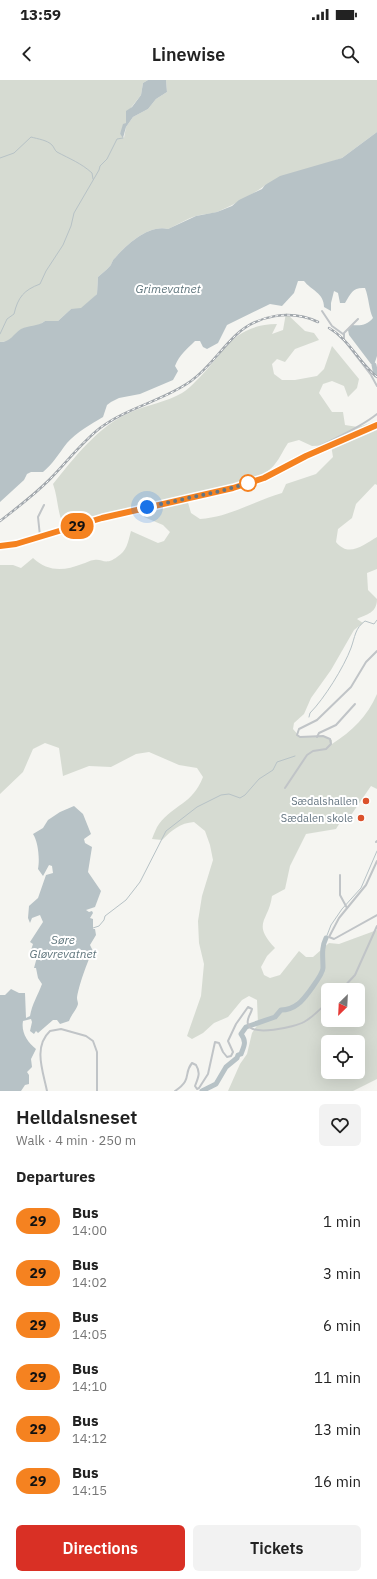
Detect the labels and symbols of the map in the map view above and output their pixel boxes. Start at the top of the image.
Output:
water label: Grimevatnet [136,281,202,296]
unlabelled marker [239,474,257,492]
your location [137,497,157,517]
line badge: 29 [59,513,95,539]
place label: Sædalshallen [291,794,358,808]
marker: Sædalshallen [361,796,371,806]
place label: Sædalen skole [281,811,353,825]
marker: Sædalen skole [356,813,366,823]
water label: Søre Gløvrevatnet [30,932,98,961]
north arrow [321,983,365,1027]

